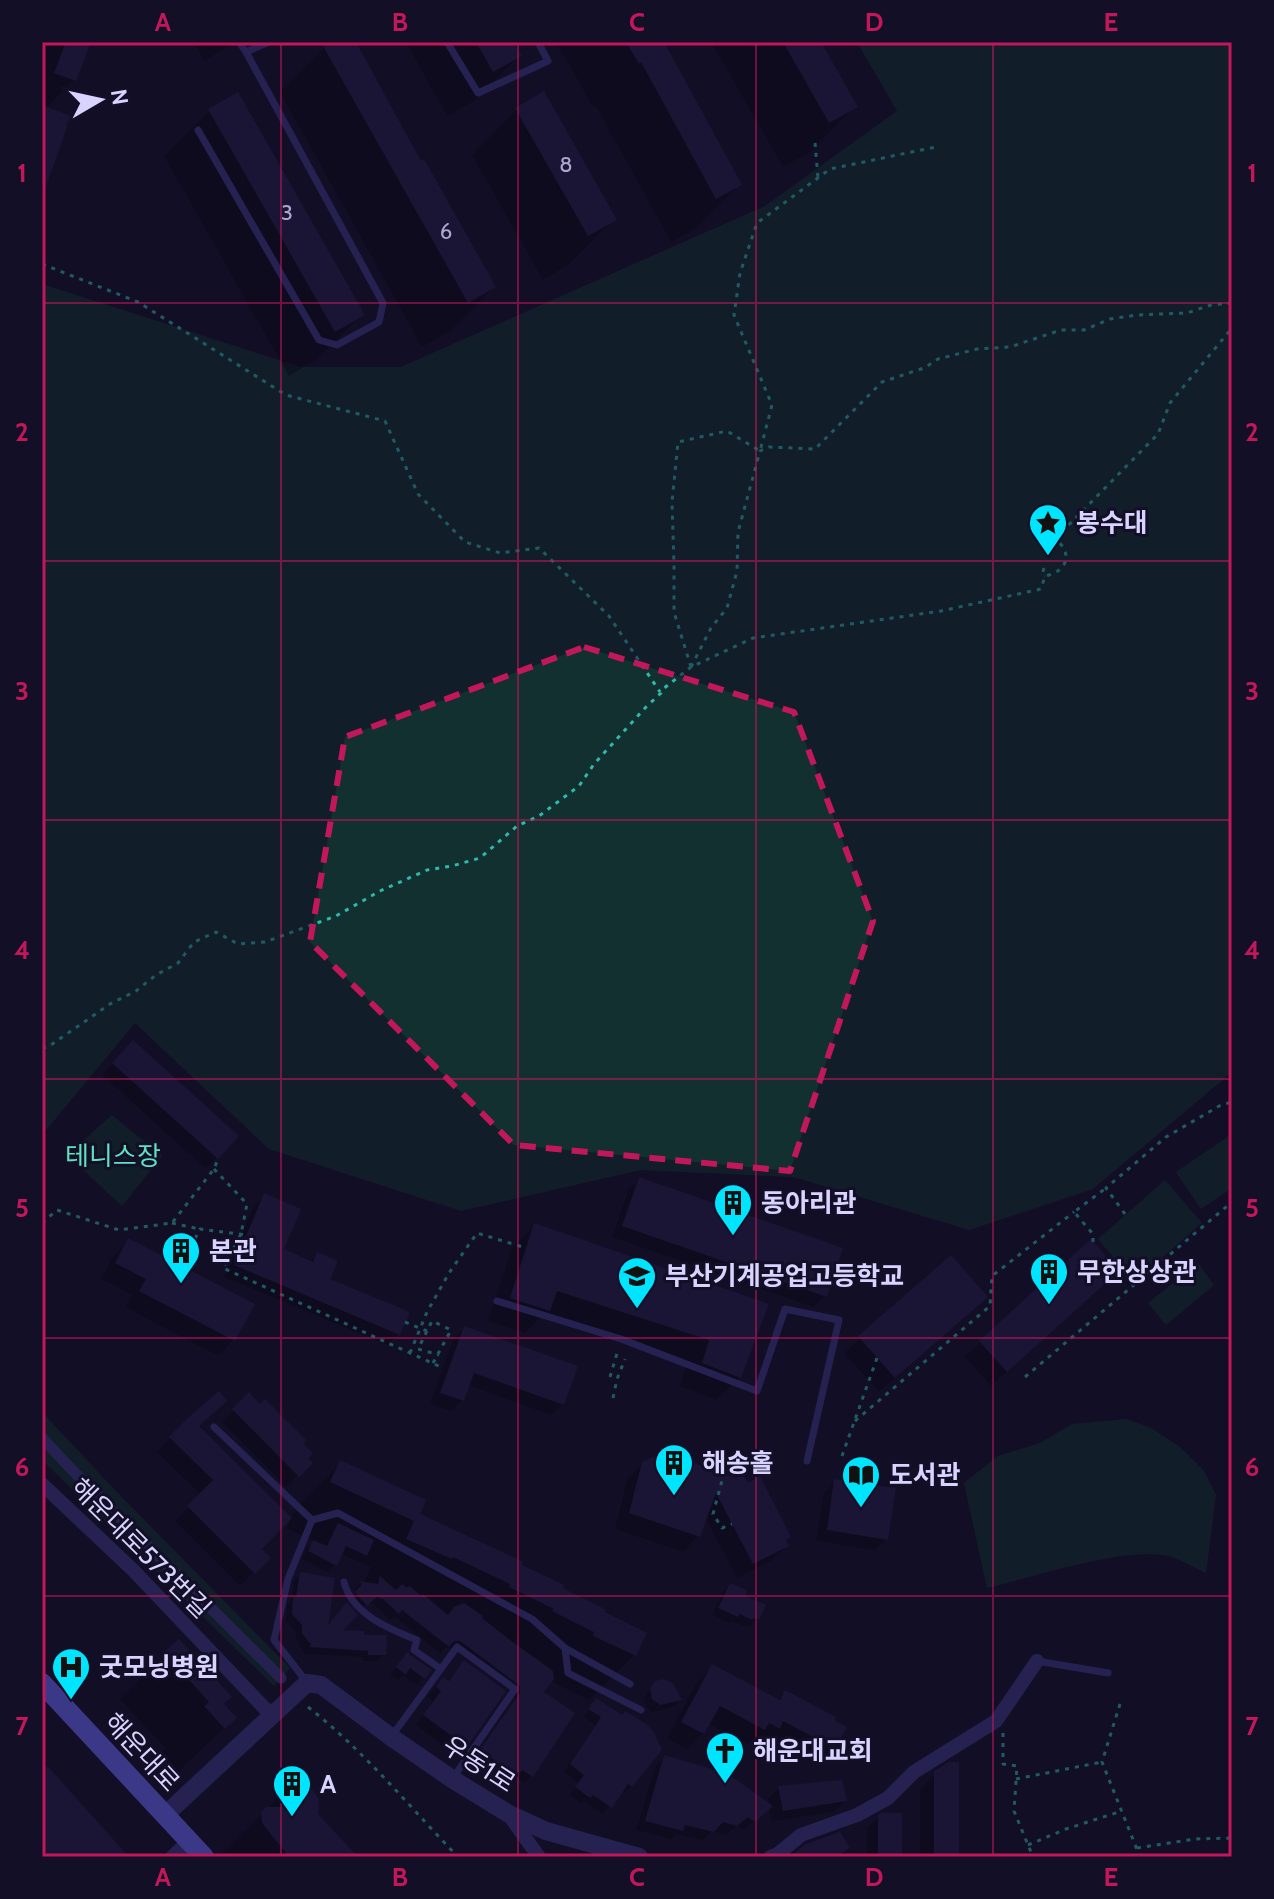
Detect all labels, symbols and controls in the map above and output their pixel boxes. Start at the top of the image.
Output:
text: A [155,6,172,38]
text: B [392,6,408,38]
text: C [629,6,645,38]
text: D [865,6,883,38]
text: E [1104,6,1118,38]
north arrow [60,60,140,140]
text: N [105,87,134,107]
house number: 8 [559,151,573,178]
text: 1 [17,157,27,189]
text: 1 [1247,157,1257,189]
house number: 3 [281,199,293,226]
house number: 6 [440,218,452,245]
text: 2 [15,416,29,448]
text: 2 [1245,416,1259,448]
place icon: 봉수대 [1027,502,1069,557]
place label: 봉수대 [1076,507,1148,539]
text: 3 [15,675,29,707]
text: 3 [1245,675,1259,707]
text: 4 [14,934,30,966]
text: 4 [1244,934,1260,966]
park label: 테니스장 [65,1140,161,1172]
building icon: 동아리관 [712,1182,754,1237]
place label: 동아리관 [761,1187,857,1219]
text: 5 [15,1192,29,1224]
text: 5 [1245,1192,1259,1224]
building icon: 본관 [160,1230,202,1285]
place label: 본관 [209,1235,257,1267]
building icon: 무한상상관 [1028,1251,1070,1306]
school or university icon: 부산기계공업고등학교 [616,1255,658,1310]
place label: 무한상상관 [1077,1256,1197,1288]
place label: 부산기계공업고등학교 [665,1260,904,1292]
building icon: 해송홀 [653,1442,695,1497]
place label: 해송홀 [702,1447,774,1479]
text: 6 [15,1451,29,1483]
text: 6 [1245,1451,1259,1483]
library icon: 도서관 [840,1454,882,1509]
place label: 도서관 [889,1459,961,1491]
street label: 해운대로573번길 [64,1471,218,1625]
hospital icon: 굿모닝병원 [50,1646,92,1701]
place label: 굿모닝병원 [99,1651,219,1683]
street label: 해운대로 [98,1706,186,1798]
text: 7 [15,1710,29,1742]
text: 7 [1245,1710,1259,1742]
street label: 우동1로 [437,1729,521,1799]
church icon: 해운대교회 [704,1730,746,1785]
place label: 해운대교회 [753,1735,873,1767]
building icon: A [271,1763,313,1818]
place label: A [320,1768,337,1800]
text: A [155,1861,172,1893]
text: B [392,1861,408,1893]
text: C [629,1861,645,1893]
text: D [865,1861,883,1893]
text: E [1104,1861,1118,1893]

